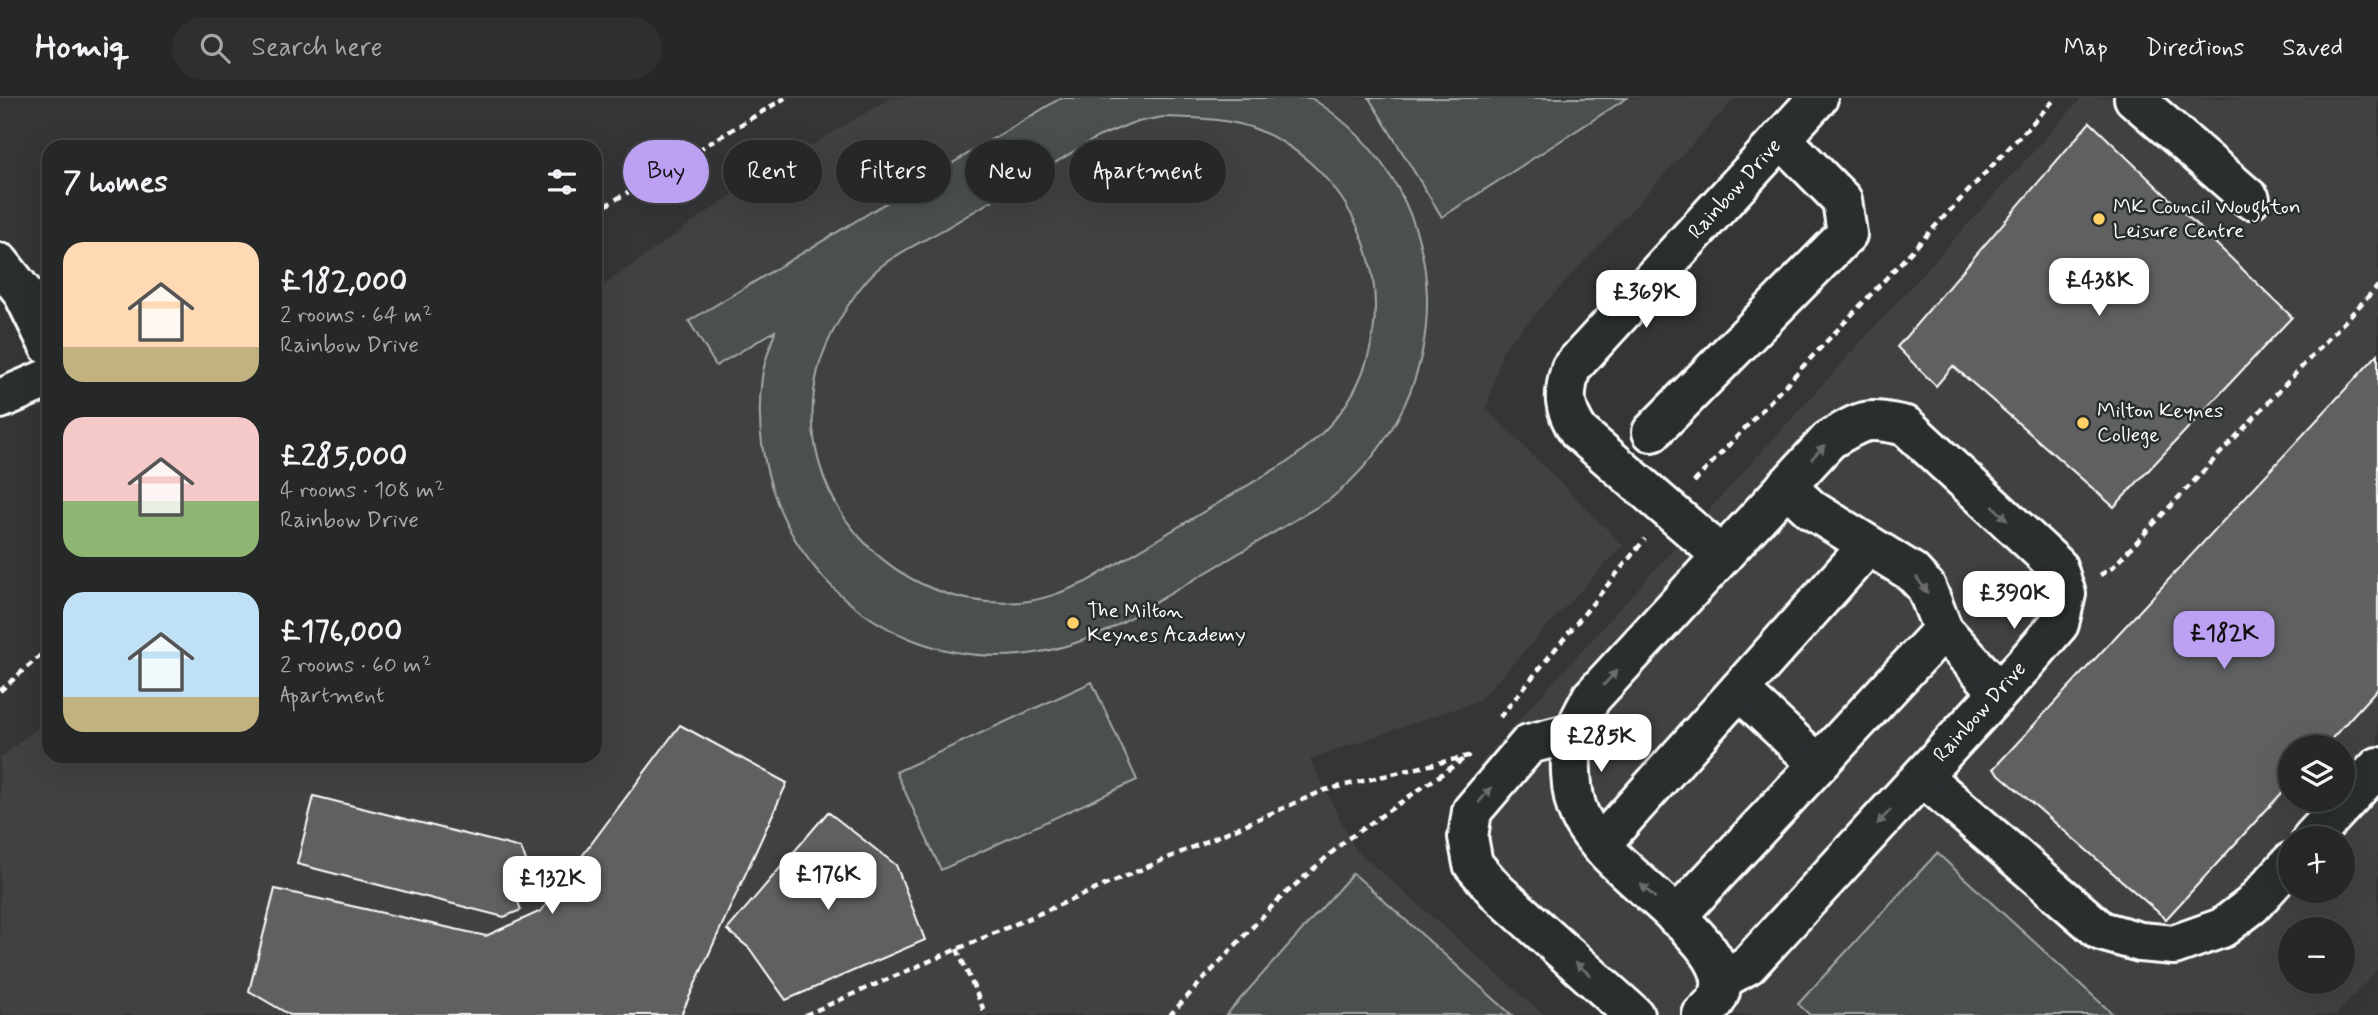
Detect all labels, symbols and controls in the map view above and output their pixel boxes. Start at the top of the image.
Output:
search box [172,17,662,80]
text: Homiq [35,26,130,70]
icon: search [196,29,234,67]
text: Search here [252,31,382,65]
text: Map [2064,33,2108,64]
text: Directions [2146,33,2244,64]
text: Saved [2282,33,2343,64]
street label: Rainbow Drive [1682,133,1788,245]
chip: Buy [623,140,709,203]
chip: Rent [723,140,822,203]
chip: Filters [836,140,951,203]
chip: New [965,140,1055,203]
chip: Apartment [1069,140,1226,203]
text: 7 homes [63,163,168,202]
icon: filters [543,163,581,201]
place label: MK Council Woughton Leisure Centre [2113,193,2301,245]
marker: MK Council Woughton Leisure Centre [2091,211,2107,227]
pin: £438K [2050,258,2148,318]
text: £182,000 [280,262,407,301]
text: £438K [2065,266,2133,296]
icon: home [119,270,203,354]
pin: £369K [1597,271,1695,330]
text: £369K [1612,278,1680,308]
text: 2 rooms · 64 m² [280,301,432,331]
text: Rainbow Drive [280,331,419,361]
place label: Milton Keynes College [2097,397,2223,449]
marker: Milton Keynes College [2075,415,2091,431]
text: £285,000 [280,437,407,476]
one-way arrow [1809,444,1825,461]
icon: home [119,445,203,529]
text: 4 rooms · 108 m² [280,476,445,506]
one-way arrow [1991,505,2009,521]
text: Rainbow Drive [280,506,419,536]
pin: £390K [1965,572,2063,631]
one-way arrow [1915,576,1929,595]
text: £390K [1979,579,2049,609]
place label: The Milton Keynes Academy [1087,597,1246,649]
text: £176,000 [280,612,402,651]
pin: £182K [2175,612,2273,671]
marker: The Milton Keynes Academy [1065,615,1081,631]
text: £182K [2190,619,2258,649]
icon: home [119,620,203,704]
text: 2 rooms · 60 m² [280,651,432,681]
street label: Rainbow Drive [1927,656,2033,768]
one-way arrow [1602,669,1618,687]
text: Apartment [280,681,385,711]
pin: £285K [1552,714,1650,774]
text: £285K [1566,722,1636,752]
map controls [2278,735,2355,994]
button: layers [2278,735,2355,812]
one-way arrow [1477,786,1493,804]
one-way arrow [1876,808,1892,826]
button: + [2278,826,2355,903]
pin: £176K [779,852,877,912]
pin: £132K [503,856,601,916]
text: £176K [795,860,861,890]
text: £132K [519,864,585,894]
one-way arrow [1640,883,1657,899]
button: − [2278,917,2355,994]
one-way arrow [1575,962,1592,978]

